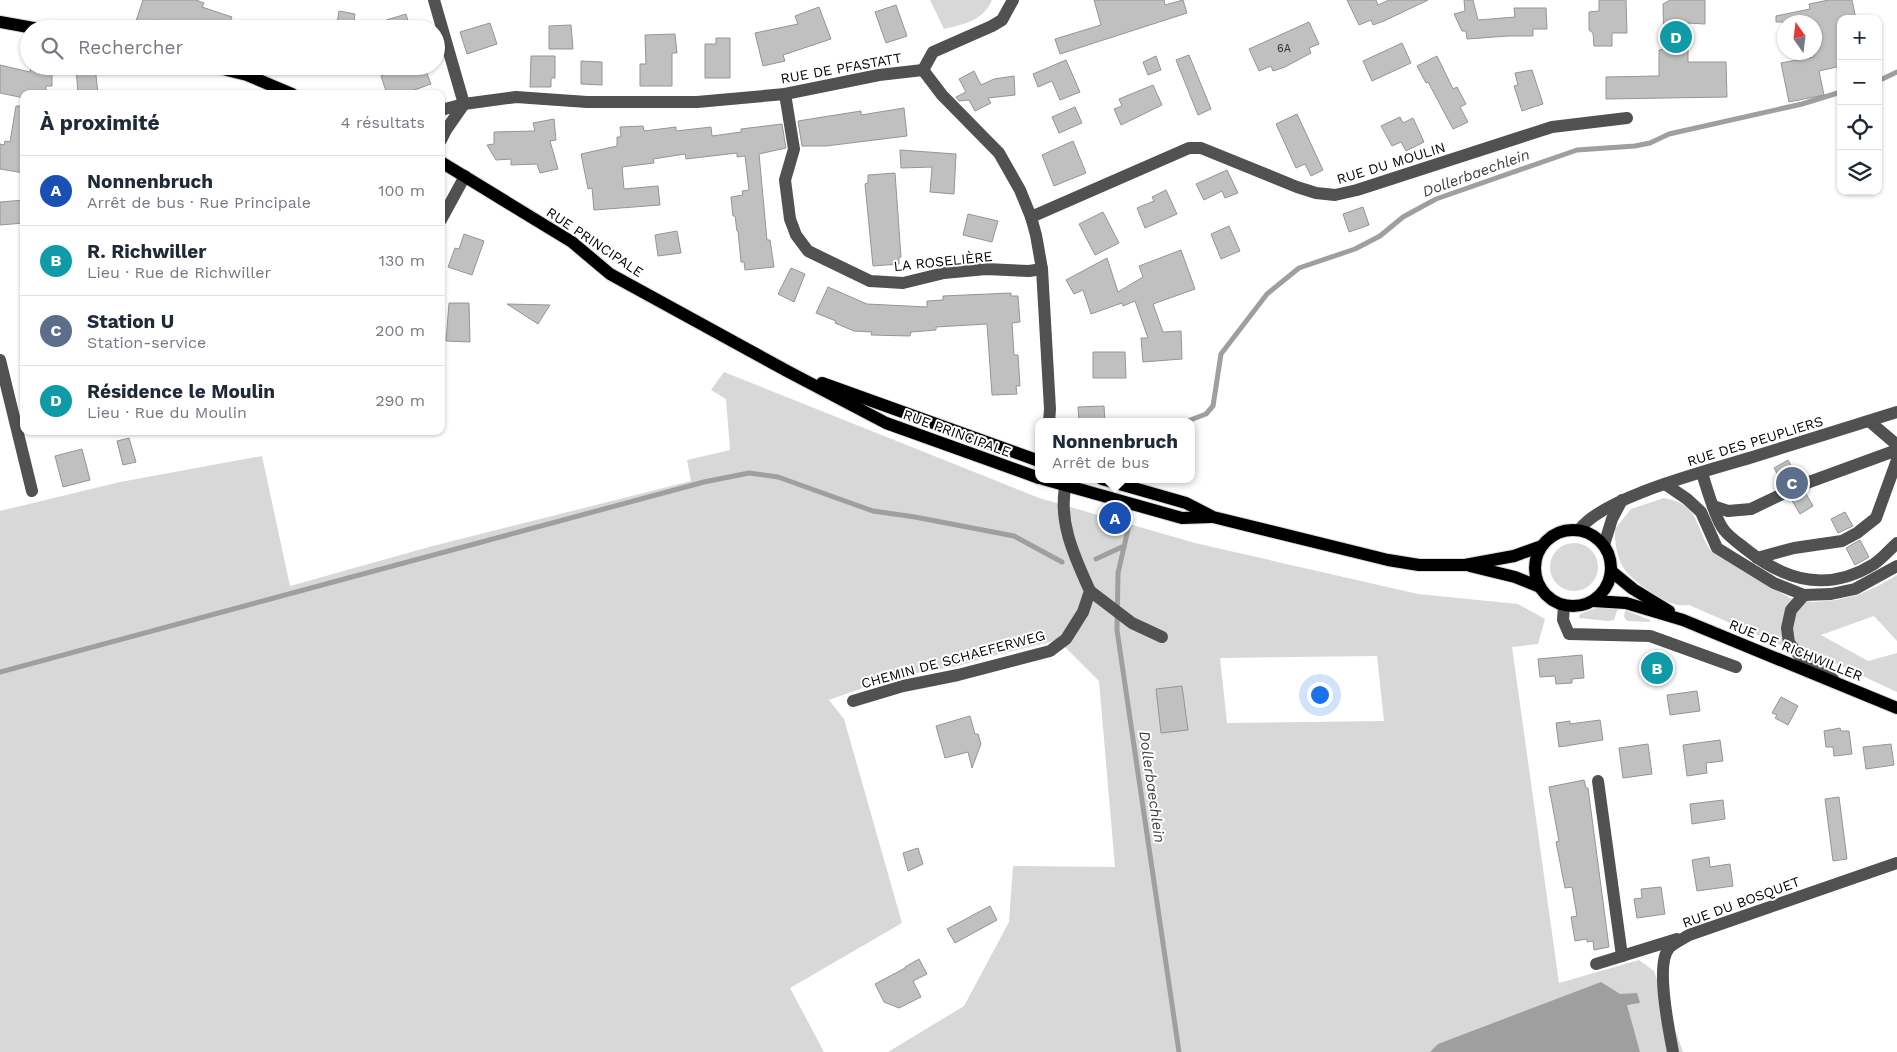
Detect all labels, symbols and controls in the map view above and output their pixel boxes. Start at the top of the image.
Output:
north arrow [1777,15,1822,60]
map controls [1837,15,1882,195]
button: + [1837,15,1882,60]
pin: D [1660,18,1692,56]
search box [20,20,445,75]
icon: search [38,34,66,62]
text: Rechercher [78,36,183,59]
house number: 6A [1277,42,1291,55]
street label: RUE DE PFASTATT [779,49,903,87]
button: − [1837,60,1882,105]
button: locate [1837,105,1882,150]
text: À proximité [40,110,160,135]
text: 4 résultats [341,113,425,132]
street label: RUE DU MOULIN [1335,139,1447,187]
water label: Dollerbaechlein [1420,145,1532,201]
button: layers [1837,150,1882,195]
text: Nonnenbruch [87,170,213,193]
text: A [51,181,61,200]
text: 100 m [378,181,425,200]
text: Arrêt de bus · Rue Principale [87,193,311,212]
street label: RUE PRINCIPALE [544,204,647,280]
text: R. Richwiller [87,240,206,263]
street label: LA ROSELIÈRE [893,248,993,274]
text: B [51,251,61,270]
text: 130 m [379,251,425,270]
text: Lieu · Rue de Richwiller [87,263,271,282]
text: Station U [87,310,174,333]
text: C [51,321,61,340]
text: 200 m [375,321,425,340]
text: Station-service [87,333,206,352]
text: Résidence le Moulin [87,380,275,403]
text: D [50,391,62,410]
text: 290 m [375,391,425,410]
text: Lieu · Rue du Moulin [87,403,247,422]
street label: RUE PRINCIPALE [901,406,1013,460]
street label: RUE DES PEUPLIERS [1685,413,1825,469]
popup [1035,418,1195,483]
text: Nonnenbruch [1052,430,1178,453]
text: Arrêt de bus [1052,453,1150,472]
pin: C [1776,464,1808,502]
pin: A [1099,499,1131,537]
street label: RUE DE RICHWILLER [1727,616,1865,684]
street label: CHEMIN DE SCHAEFERWEG [859,627,1047,691]
pin: B [1641,649,1673,687]
your location [1307,682,1333,708]
water label: Dollerbaechlein [1135,730,1169,844]
street label: RUE DU BOSQUET [1680,873,1803,931]

